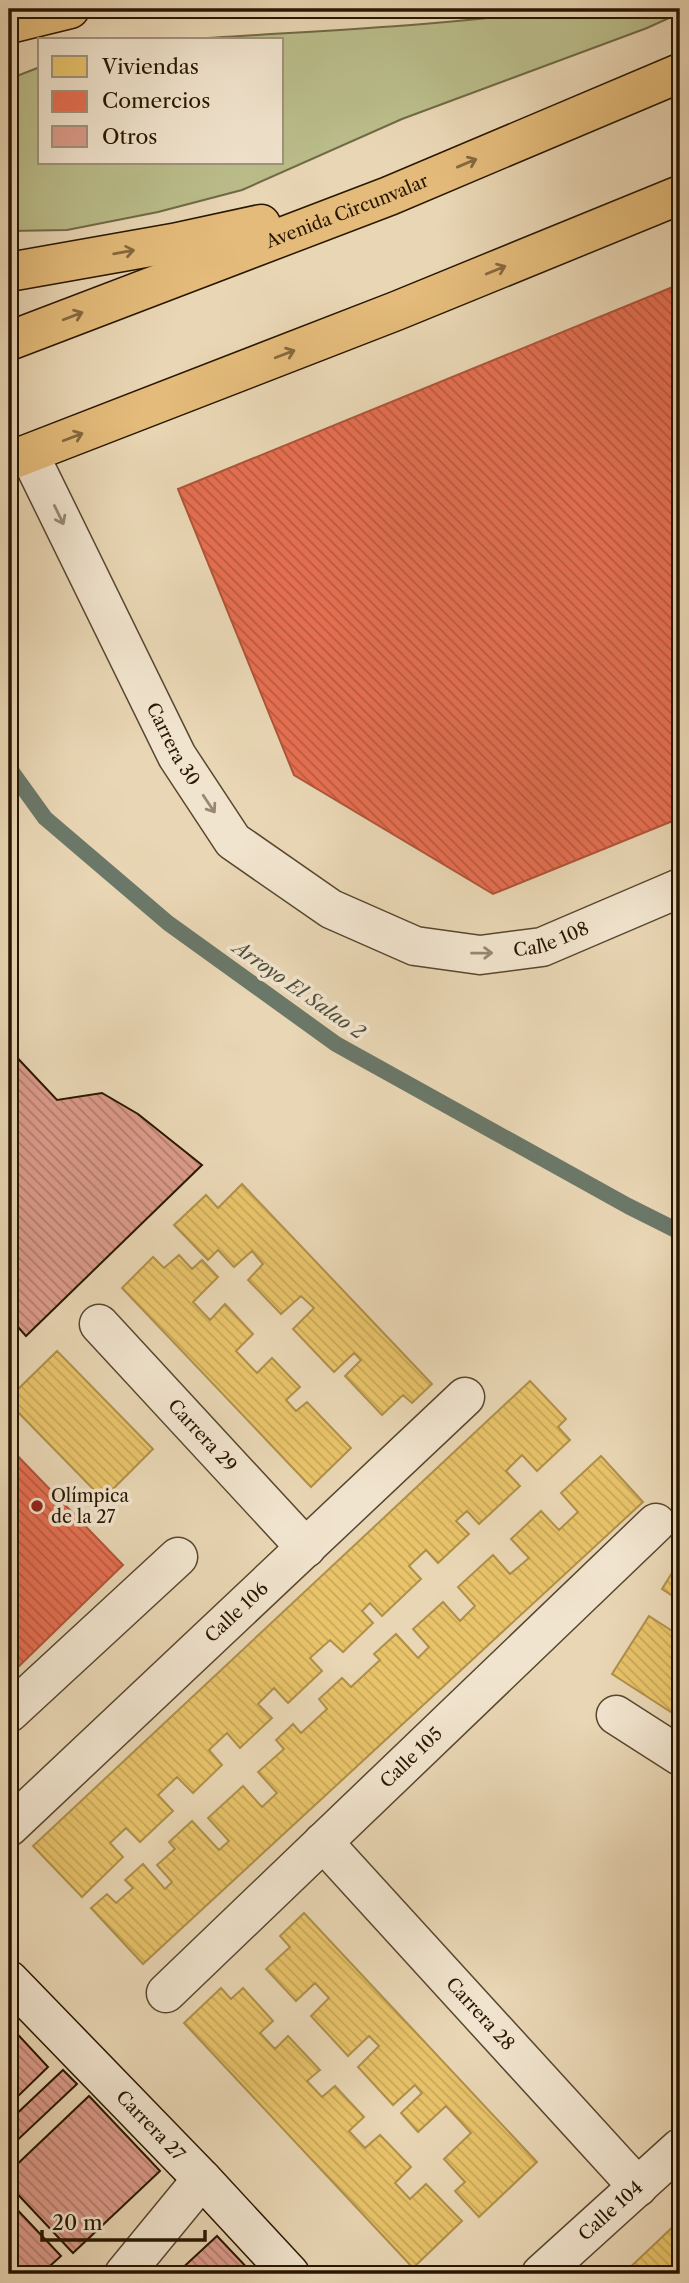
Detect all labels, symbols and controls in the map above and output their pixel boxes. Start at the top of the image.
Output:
legend [38,38,284,164]
text: Viviendas [101,54,199,79]
text: Comercios [102,88,210,113]
text: Otros [102,124,157,149]
one-way arrow [456,156,478,169]
street label: Avenida Circunvalar [262,170,432,253]
one-way arrow [112,245,135,258]
one-way arrow [485,263,506,276]
one-way arrow [61,309,83,322]
one-way arrow [273,347,295,360]
one-way arrow [61,430,83,442]
one-way arrow [53,504,67,525]
street label: Carrera 30 [142,699,205,790]
one-way arrow [201,794,216,813]
street label: Calle 108 [512,917,592,962]
water label: Arroyo El Salao 2 [226,934,370,1044]
one-way arrow [470,946,493,960]
street label: Carrera 29 [163,1395,241,1476]
place label: Olímpica de la 27 [51,1485,129,1528]
marker: Olímpica de la 27 [29,1498,45,1514]
street label: Calle 106 [201,1577,273,1647]
street label: Calle 105 [376,1723,447,1793]
street label: Carrera 28 [441,1973,519,2055]
street label: Carrera 27 [111,2086,189,2166]
street label: Calle 104 [574,2176,647,2245]
scale bar [42,2199,205,2243]
text: 20 m [52,2210,103,2235]

